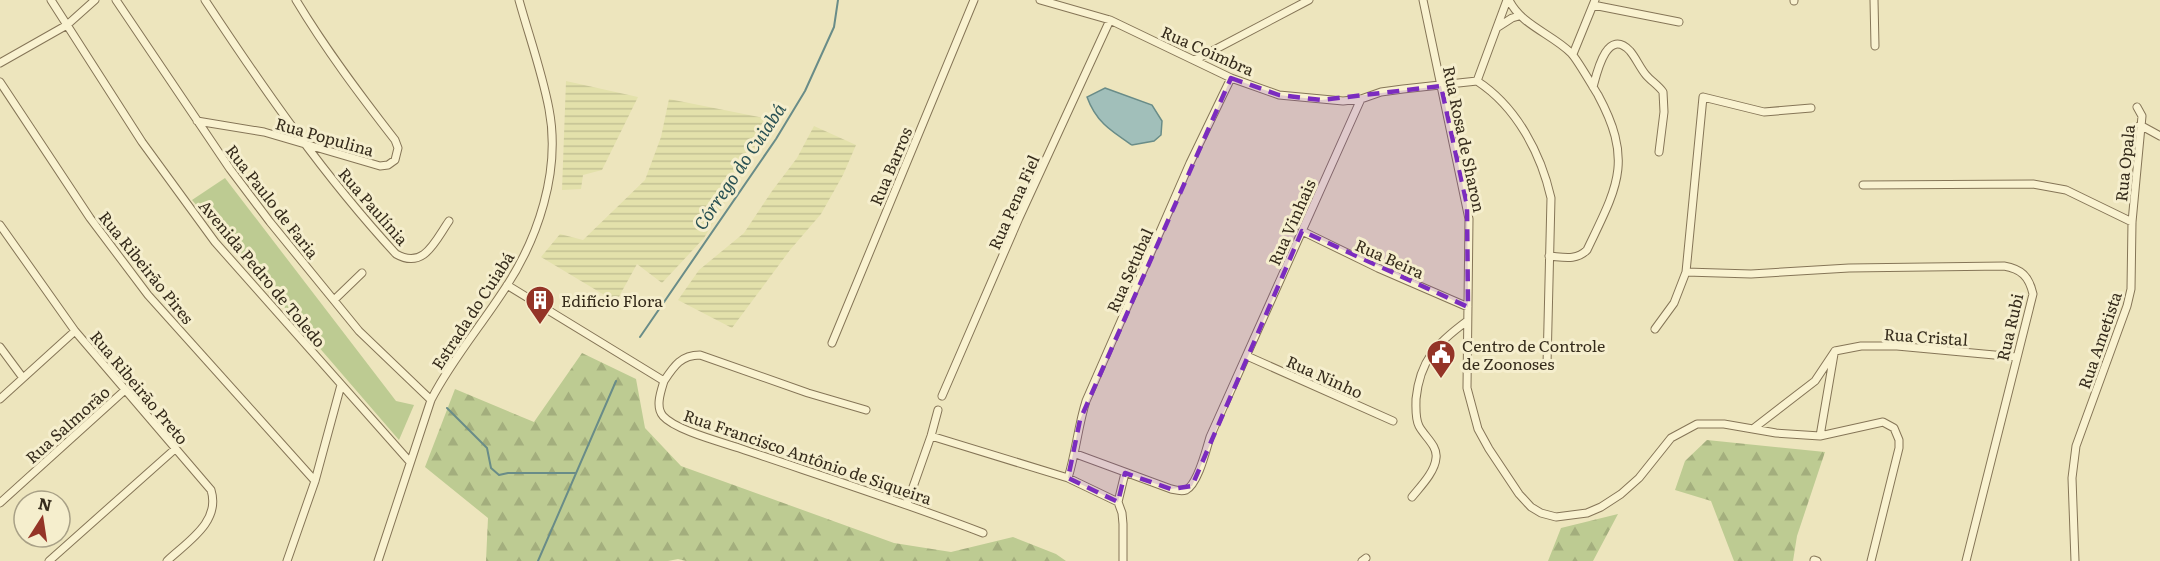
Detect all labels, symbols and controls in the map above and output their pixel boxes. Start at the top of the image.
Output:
street label: Rua Coimbra [1158,19,1259,81]
street label: Rua Rosa de Sharon [1438,64,1492,215]
water label: Córrego do Cuiabá [686,96,792,235]
street label: Rua Populina [273,110,377,162]
street label: Rua Barros [863,123,917,209]
street label: Rua Opala [2108,123,2140,203]
street label: Rua Paulo de Faria [221,139,325,263]
street label: Rua Pena Fiel [981,151,1045,253]
street label: Rua Paulínia [333,162,415,250]
street label: Rua Vinhais [1261,175,1321,269]
street label: Avenida Pedro de Toledo [194,194,332,352]
street label: Rua Ribeirão Pires [94,205,200,329]
street label: Rua Setubal [1100,224,1158,316]
street label: Rua Beira [1352,232,1429,284]
street label: Estrada do Cuiabá [425,246,519,374]
building icon: Edifício Flora [524,284,556,326]
place label: Edifício Flora [561,288,663,312]
street label: Rua Ametista [2071,288,2127,392]
street label: Rua Rubi [1990,291,2028,363]
street label: Rua Cristal [1883,321,1969,351]
street label: Rua Ribeirão Preto [85,325,195,449]
place label: Centro de Controle de Zoonoses [1462,333,1605,375]
public building icon: Centro de Controle de Zoonoses [1425,338,1457,380]
street label: Rua Ninho [1283,348,1367,404]
street label: Rua Salmorão [19,380,115,468]
street label: Rua Francisco Antônio de Siqueira [681,402,936,510]
north arrow [12,489,72,549]
text: N [36,490,54,516]

